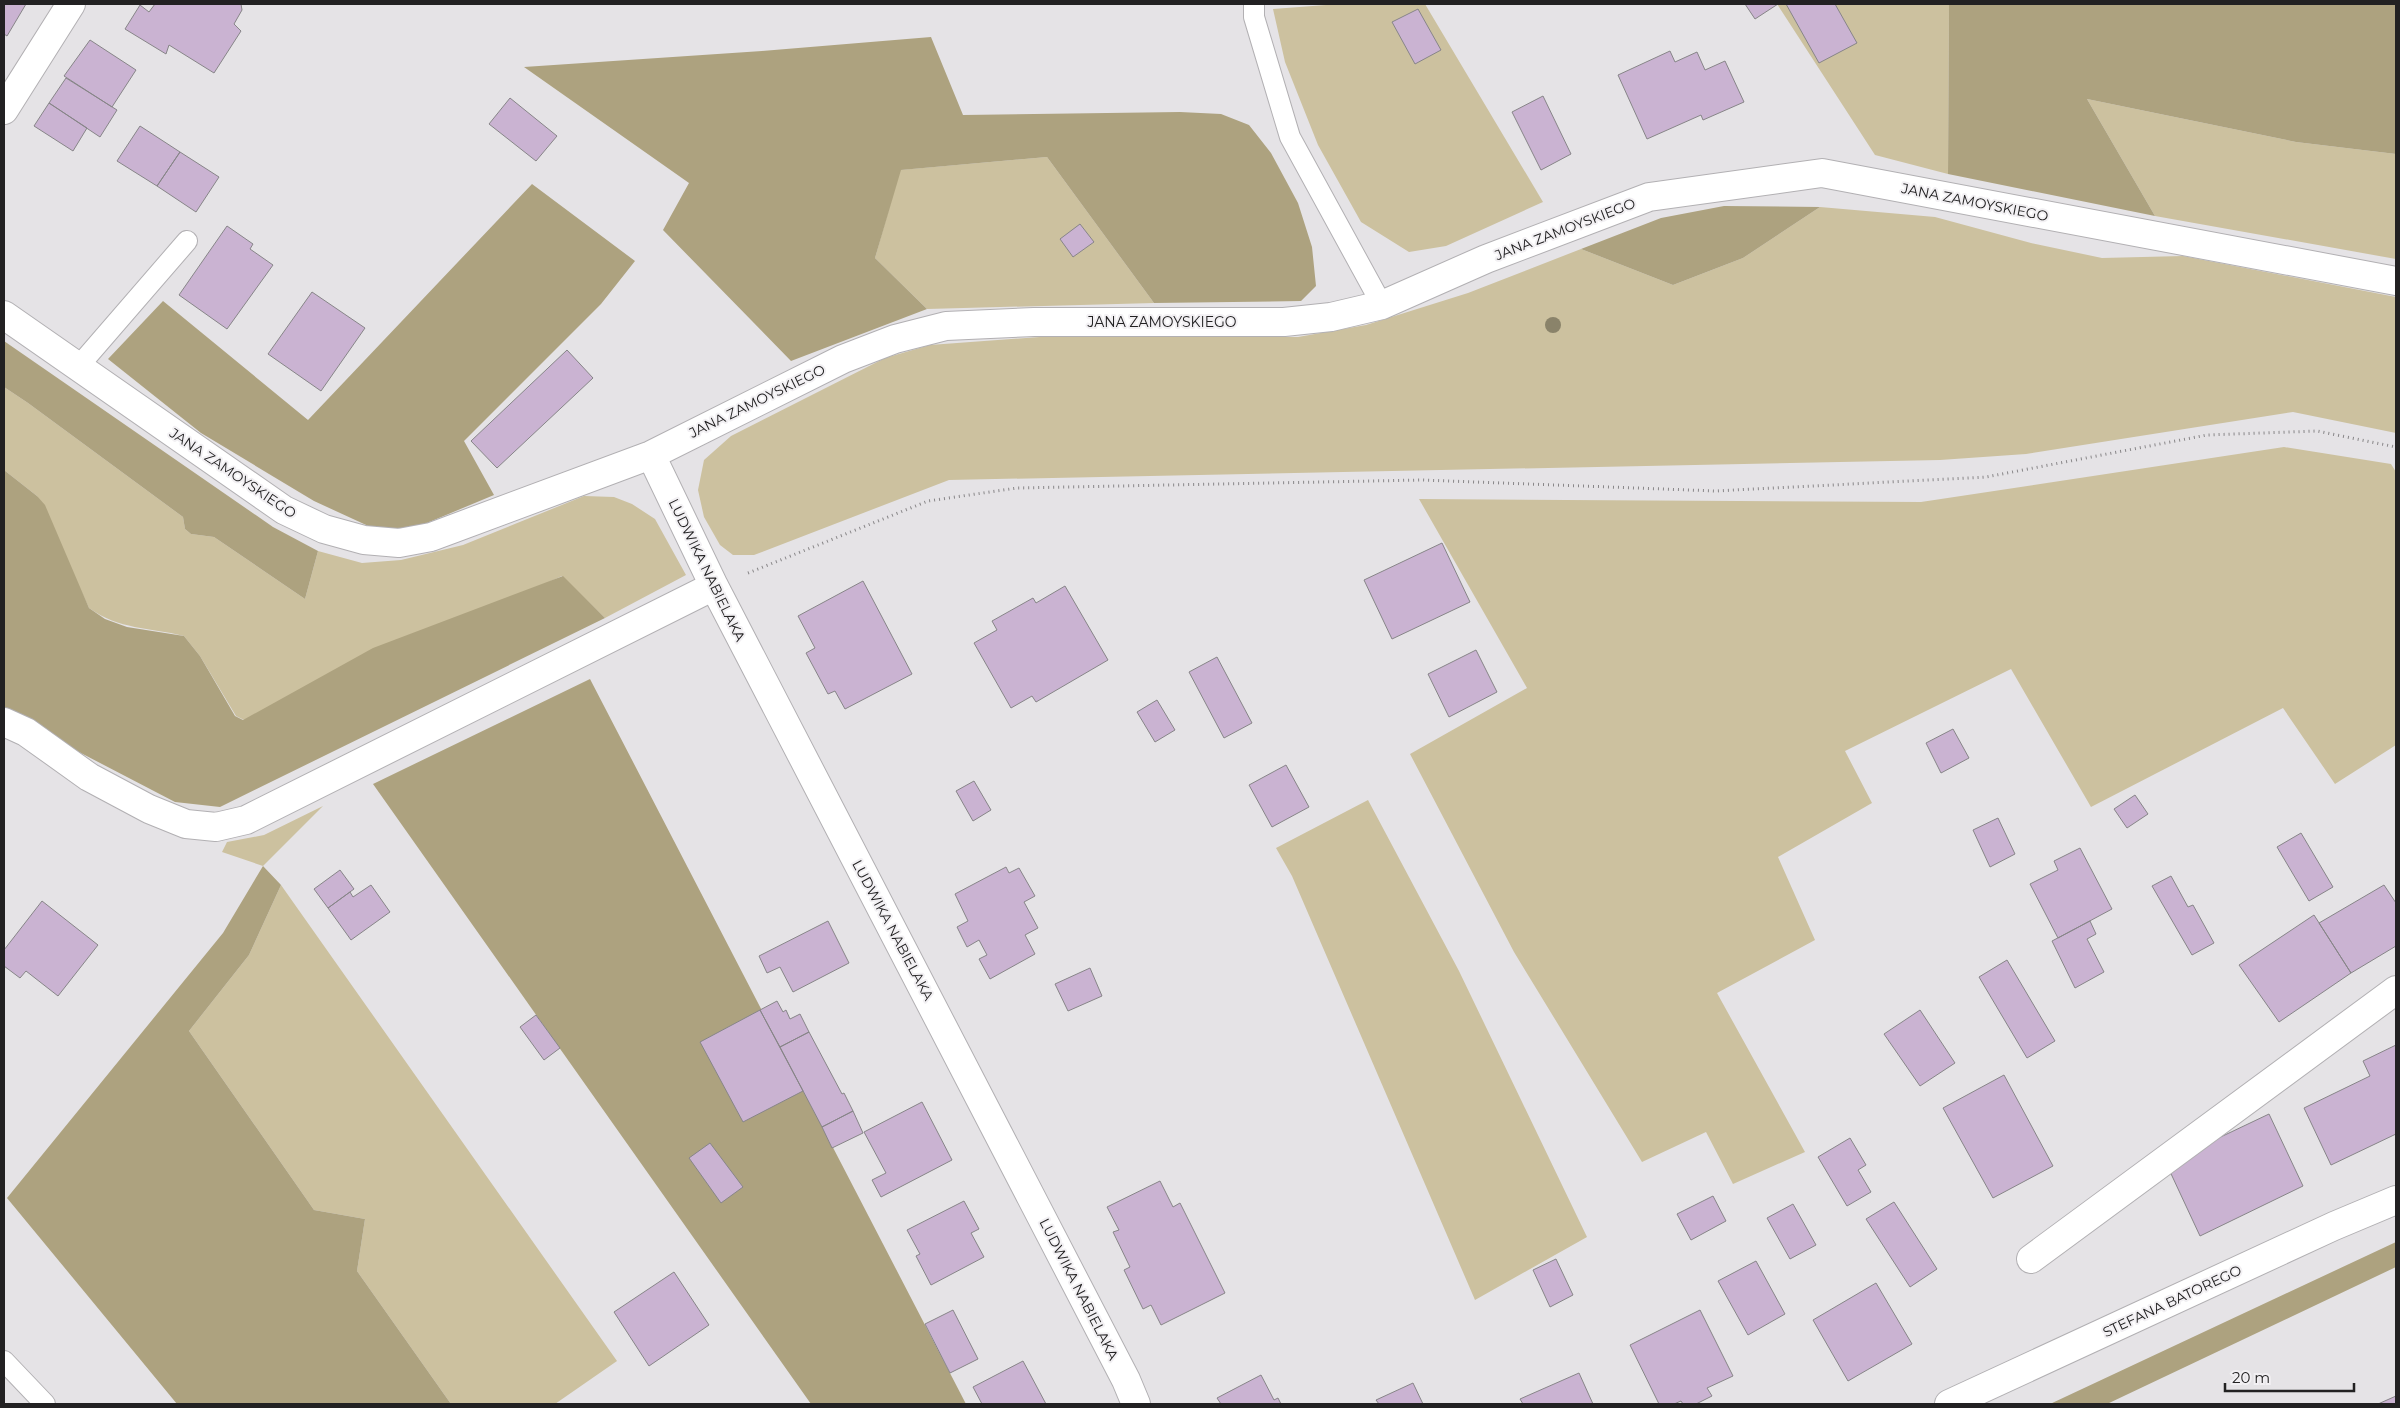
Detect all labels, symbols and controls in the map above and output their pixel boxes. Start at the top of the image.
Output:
street label: JANA ZAMOYSKIEGO [1899,179,2050,225]
street label: JANA ZAMOYSKIEGO [1491,194,1638,264]
street label: JANA ZAMOYSKIEGO [1086,313,1237,331]
street label: JANA ZAMOYSKIEGO [685,360,828,442]
street label: JANA ZAMOYSKIEGO [165,423,300,522]
street label: LUDWIKA NABIELAKA [665,496,750,645]
street label: LUDWIKA NABIELAKA [848,857,938,1004]
street label: LUDWIKA NABIELAKA [1035,1215,1123,1364]
street label: STEFANA BATOREGO [2100,1261,2245,1341]
scale bar [2225,1360,2354,1392]
text: 20 m [2232,1368,2270,1387]

